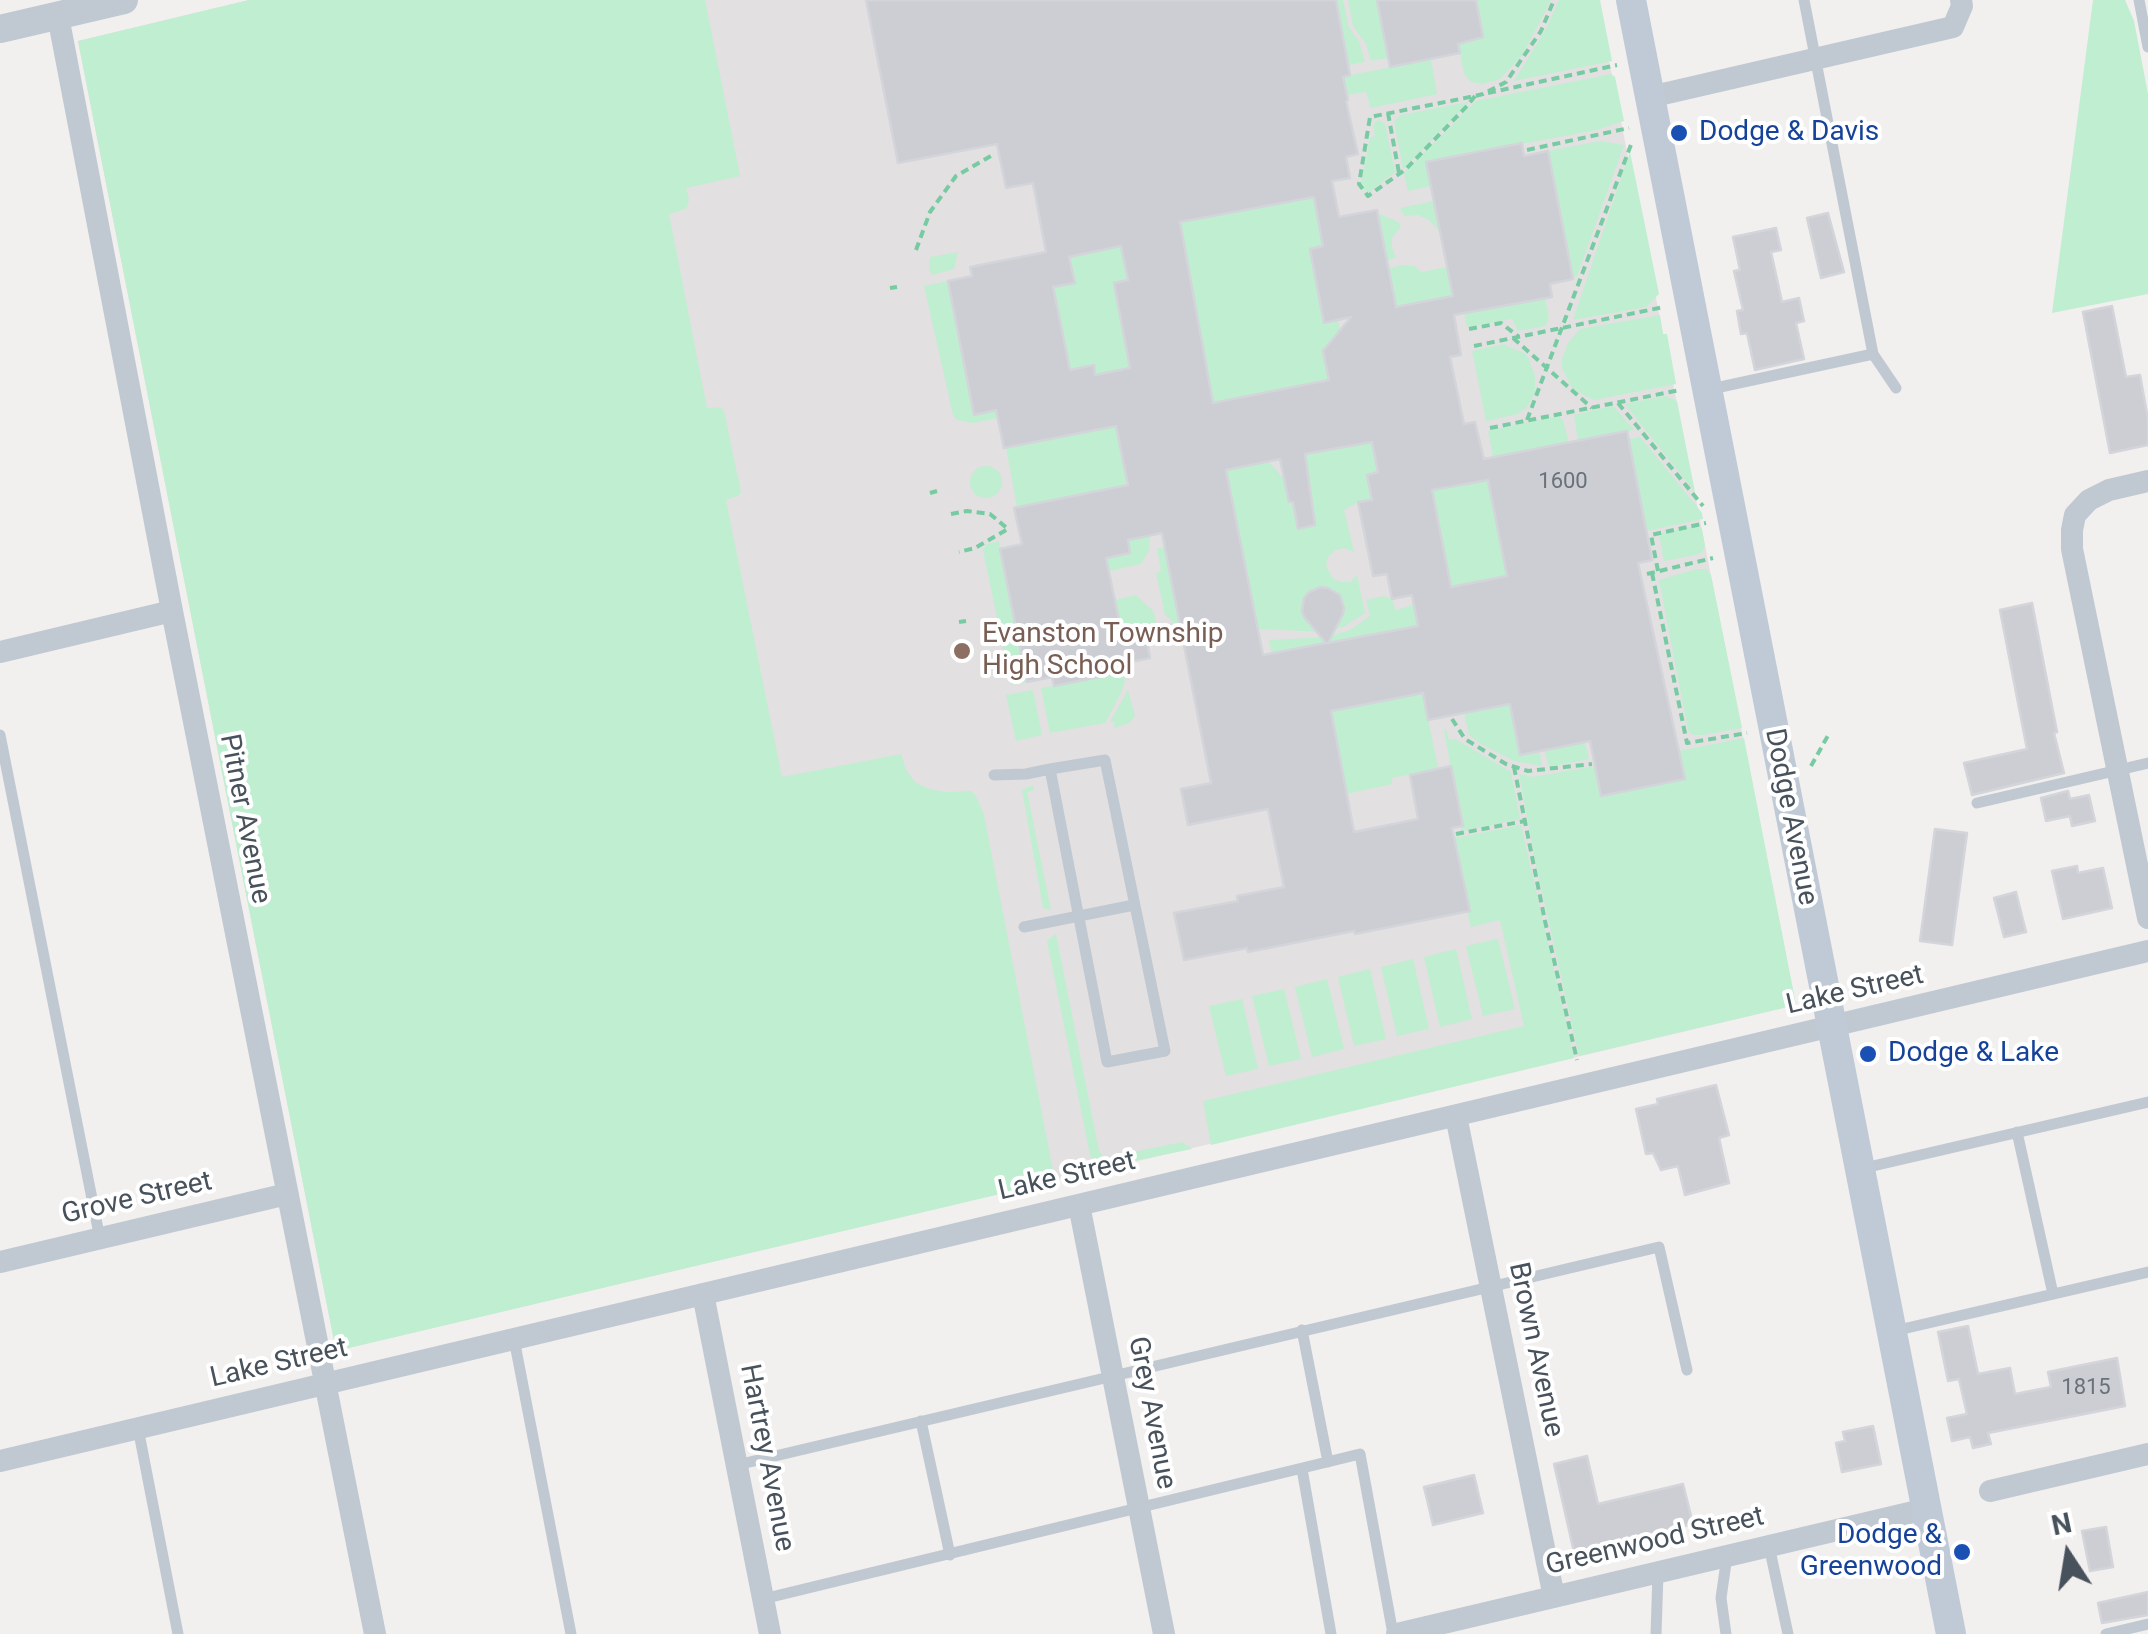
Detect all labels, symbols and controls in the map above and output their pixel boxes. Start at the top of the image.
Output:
place label: Dodge & Davis [1699,116,1879,150]
marker: Dodge & Davis [1668,122,1690,144]
house number: 1600 [1538,469,1588,495]
place label: Evanston Township High School [982,618,1224,684]
marker: Evanston Township High School [951,640,973,662]
street label: Dodge Avenue [1756,726,1824,908]
street label: Pitner Avenue [211,731,277,907]
street label: Lake Street [1783,959,1927,1023]
place label: Dodge & Lake [1888,1037,2059,1071]
marker: Dodge & Lake [1857,1043,1879,1065]
street label: Lake Street [995,1145,1139,1209]
street label: Grove Street [59,1165,215,1233]
street label: Brown Avenue [1500,1260,1570,1440]
street label: Lake Street [207,1332,351,1396]
street label: Grey Avenue [1120,1334,1182,1492]
street label: Hartrey Avenue [731,1361,801,1555]
house number: 1815 [2061,1375,2111,1401]
street label: Greenwood Street [1543,1501,1767,1583]
north arrow [2018,1504,2118,1604]
text: N [2049,1506,2075,1542]
place label: Dodge & Greenwood [1800,1519,1942,1585]
marker: Dodge & Greenwood [1951,1541,1973,1563]

